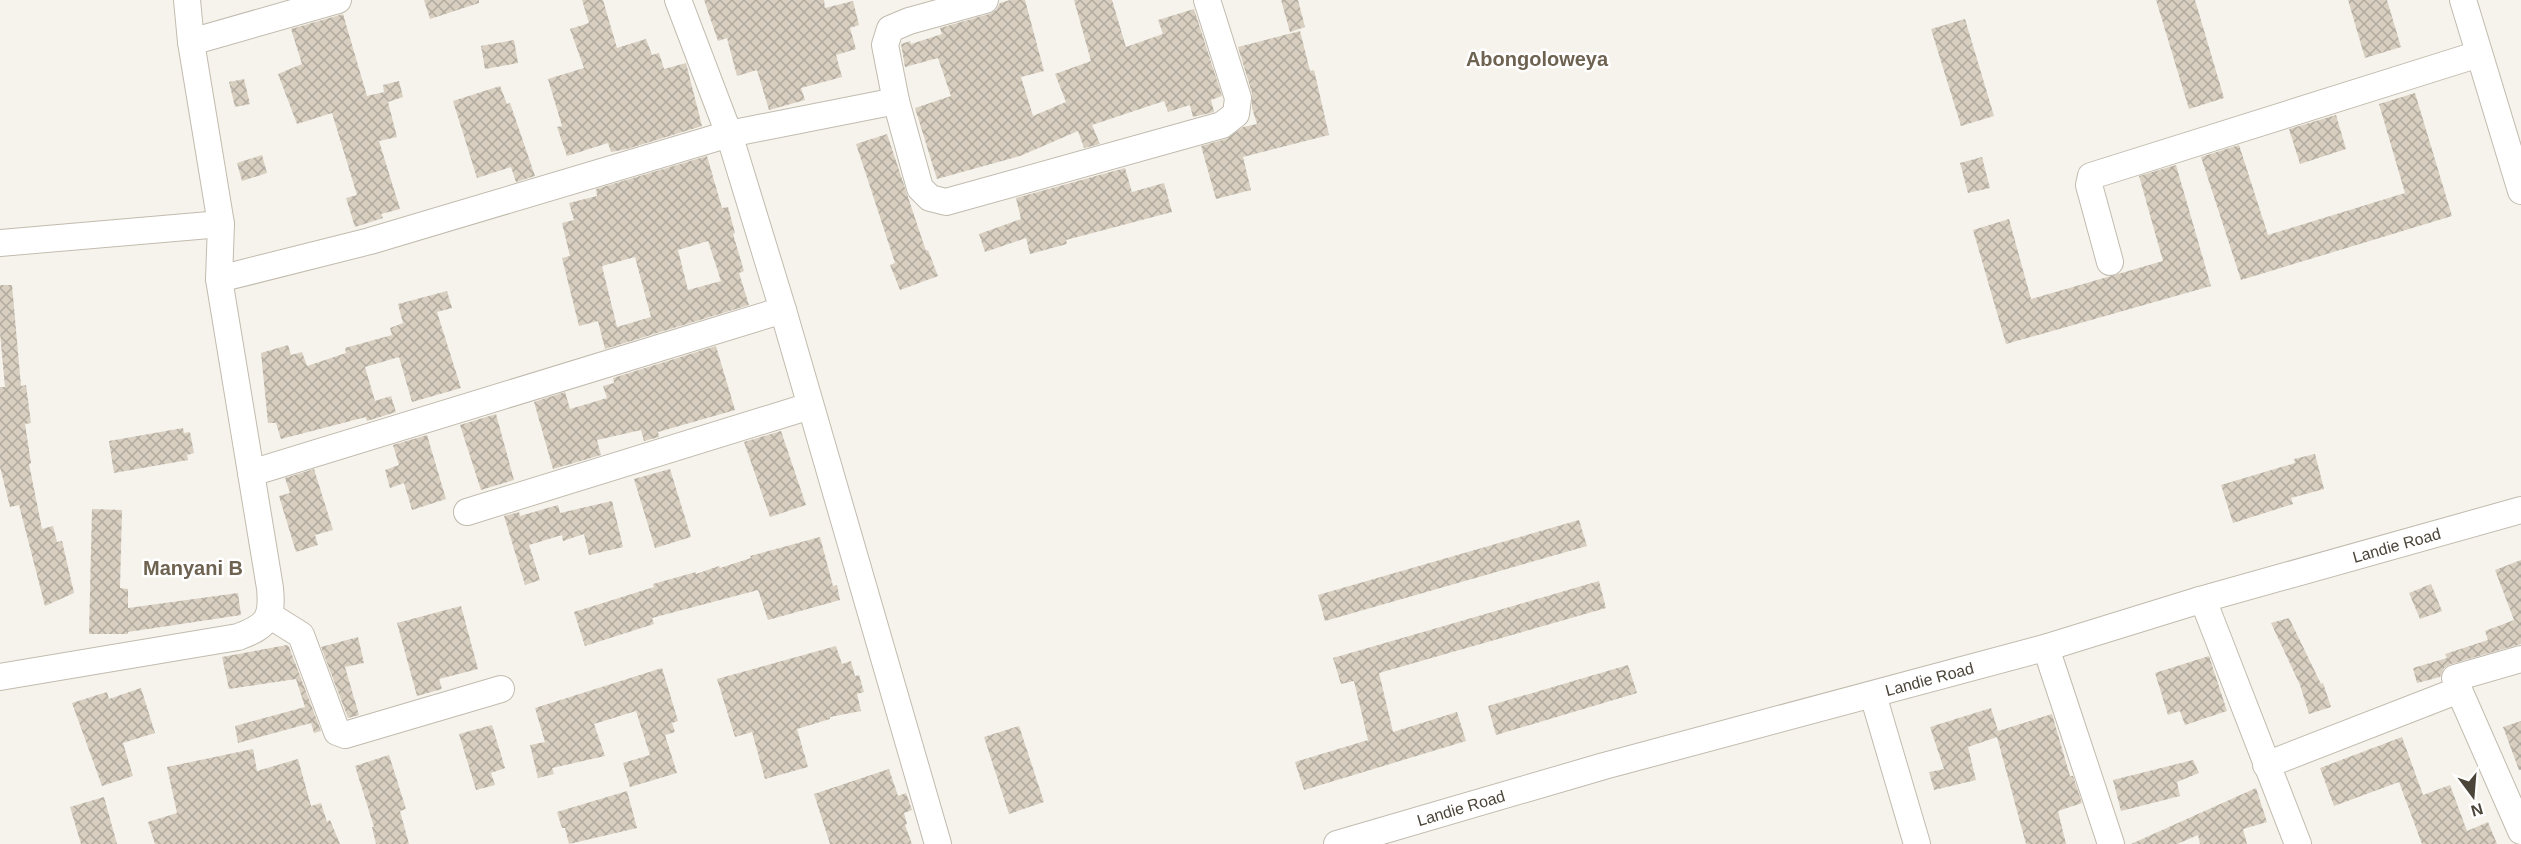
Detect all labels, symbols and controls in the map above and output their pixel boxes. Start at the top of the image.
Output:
district label: Abongoloweya [1466,48,1609,70]
street label: Landie Road [2350,524,2443,565]
district label: Manyani B [143,557,243,579]
street label: Landie Road [1883,659,1975,699]
north arrow [2443,766,2503,826]
street label: Landie Road [1415,787,1507,829]
text: N [2469,800,2485,820]

